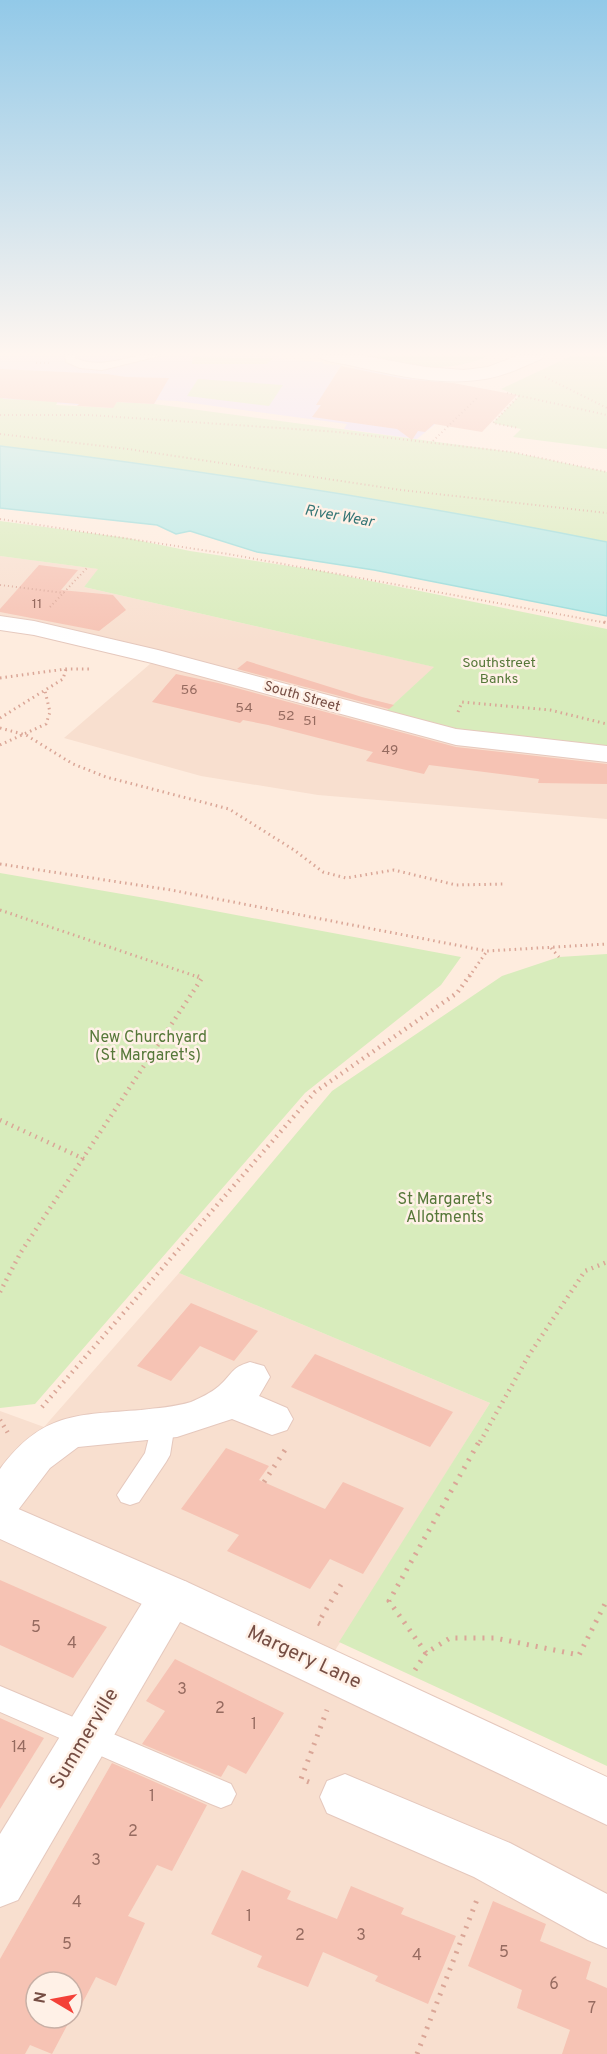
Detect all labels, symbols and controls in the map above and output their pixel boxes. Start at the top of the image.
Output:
water label: River Wear [303,502,376,533]
house number: 11 [32,596,42,613]
park label: Southstreet Banks [462,655,536,688]
street label: South Street [262,678,342,716]
house number: 56 [180,682,198,699]
house number: 54 [235,700,253,717]
house number: 52 [277,708,295,725]
house number: 51 [303,713,317,730]
house number: 49 [382,742,398,759]
park label: New Churchyard (St Margaret's) [89,1028,207,1066]
park label: St Margaret's Allotments [397,1190,493,1228]
house number: 5 [31,1618,41,1638]
street label: Margery Lane [243,1620,365,1696]
house number: 4 [67,1634,77,1654]
house number: 3 [177,1680,187,1700]
street label: Summerville [45,1684,125,1794]
house number: 2 [215,1699,225,1719]
house number: 1 [251,1715,257,1735]
house number: 14 [11,1738,27,1758]
house number: 1 [149,1787,155,1807]
house number: 2 [128,1822,138,1842]
house number: 3 [91,1851,101,1871]
house number: 4 [72,1893,82,1913]
house number: 1 [246,1907,252,1927]
house number: 2 [295,1926,305,1946]
house number: 3 [356,1926,366,1946]
house number: 5 [62,1935,72,1955]
house number: 5 [499,1943,509,1963]
house number: 4 [412,1946,422,1966]
north arrow [24,1970,84,2030]
house number: 6 [549,1975,559,1995]
text: N [30,1990,52,2005]
house number: 7 [588,1999,596,2019]

